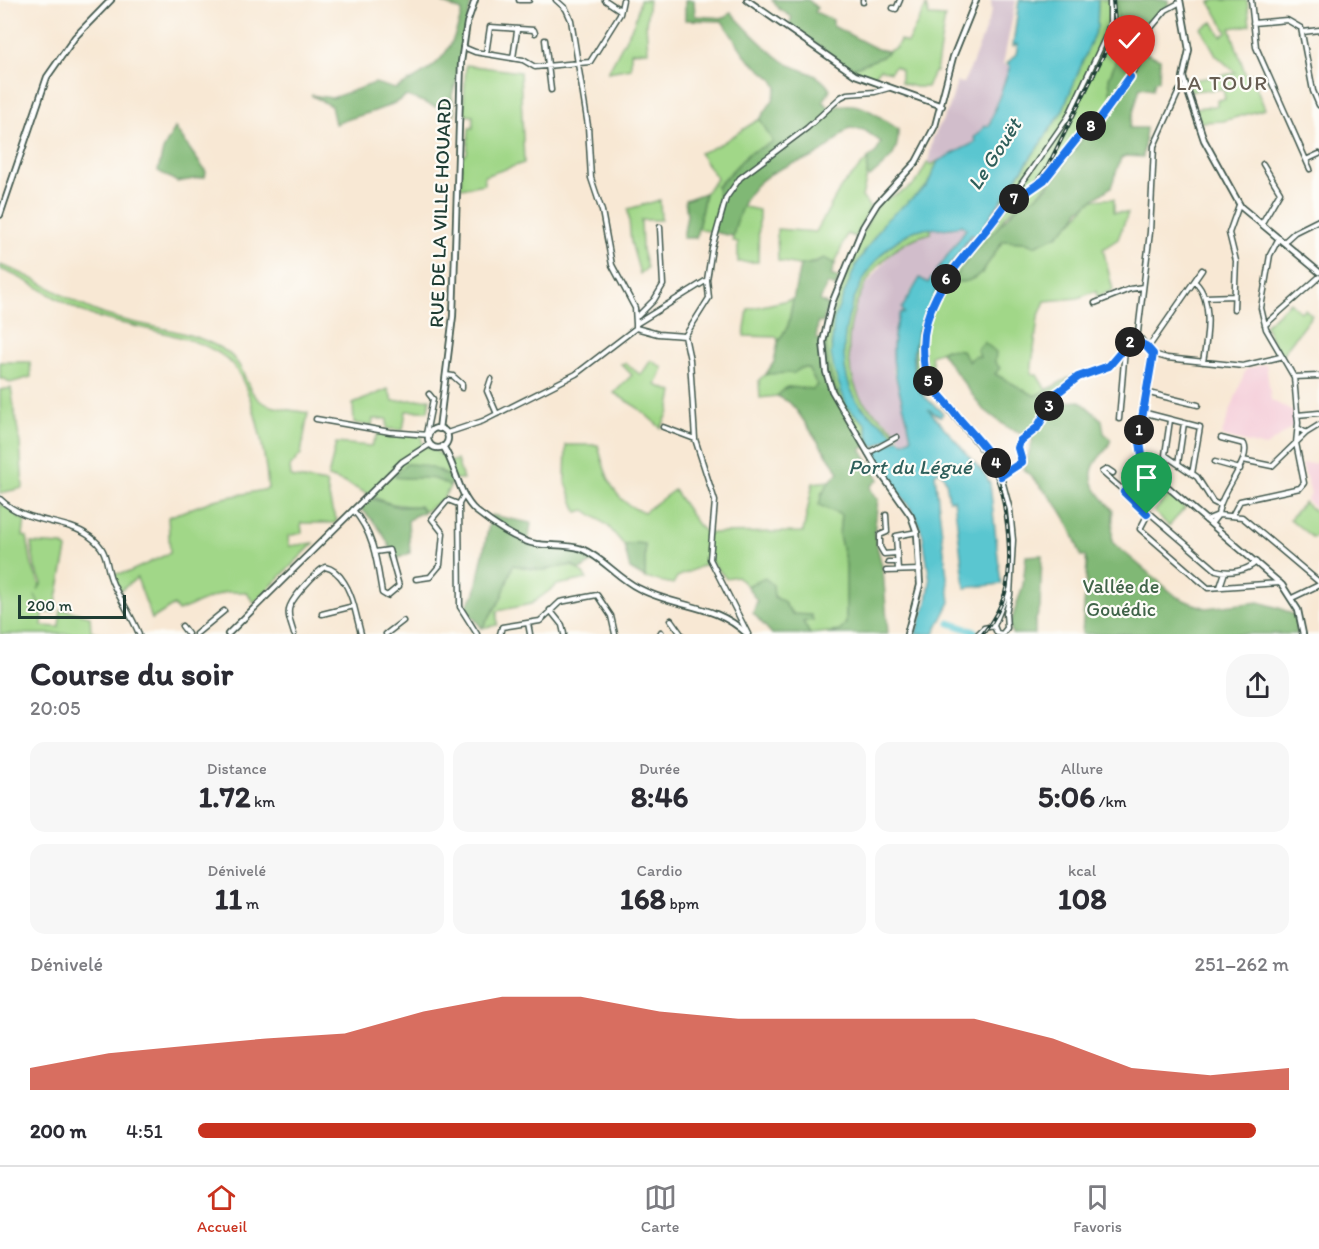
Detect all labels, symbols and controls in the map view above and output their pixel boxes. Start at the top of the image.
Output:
pin [1104,15,1155,77]
icon: check [1113,24,1146,57]
district label: LA TOUR [1176,70,1268,95]
street label: RUE DE LA VILLE HOUARD [424,98,456,328]
pin: 8 [1076,111,1106,141]
water label: Le Gouët [962,112,1027,194]
text: 8 [1087,116,1095,135]
pin: 7 [999,184,1029,214]
text: 7 [1010,189,1018,208]
pin: 6 [931,264,961,294]
text: 6 [942,269,950,288]
pin: 2 [1115,327,1145,357]
text: 2 [1126,332,1134,351]
pin: 5 [913,366,943,396]
text: 5 [924,371,932,390]
pin: 3 [1034,391,1064,421]
text: 3 [1045,396,1053,415]
pin: 1 [1124,415,1154,445]
text: 1 [1135,420,1143,439]
pin: 4 [981,448,1011,478]
pin [1121,452,1172,514]
text: 4 [991,453,1001,472]
water label: Port du Légué [848,454,973,479]
icon: arrive [1130,461,1163,494]
park label: Vallée de Gouédic [1083,574,1159,621]
scale bar [18,592,126,620]
text: 200 m [27,596,72,615]
text: Course du soir [30,654,233,693]
button: share [1226,654,1289,717]
text: 20:05 [30,696,81,720]
text: Distance [207,759,267,778]
text: Durée [639,759,680,778]
text: Allure [1061,759,1103,778]
text: 1.72 [198,778,250,815]
text: 8:46 [631,778,688,815]
text: 5:06 [1038,778,1095,815]
text: km [250,792,275,811]
text: /km [1095,792,1127,811]
text: Dénivelé [208,861,266,880]
text: Cardio [637,861,682,880]
text: kcal [1068,861,1096,880]
text: 11 [214,880,242,917]
text: 168 [620,880,666,917]
text: 108 [1058,880,1107,917]
text: m [242,894,259,913]
text: bpm [666,894,699,913]
text: Dénivelé [30,952,103,976]
text: 251–262 m [1195,952,1289,976]
text: 200 m [30,1119,86,1143]
text: 4:51 [126,1119,163,1143]
tab: Accueil [197,1181,247,1236]
tab: Carte [641,1181,679,1236]
tab: Favoris [1073,1181,1122,1236]

